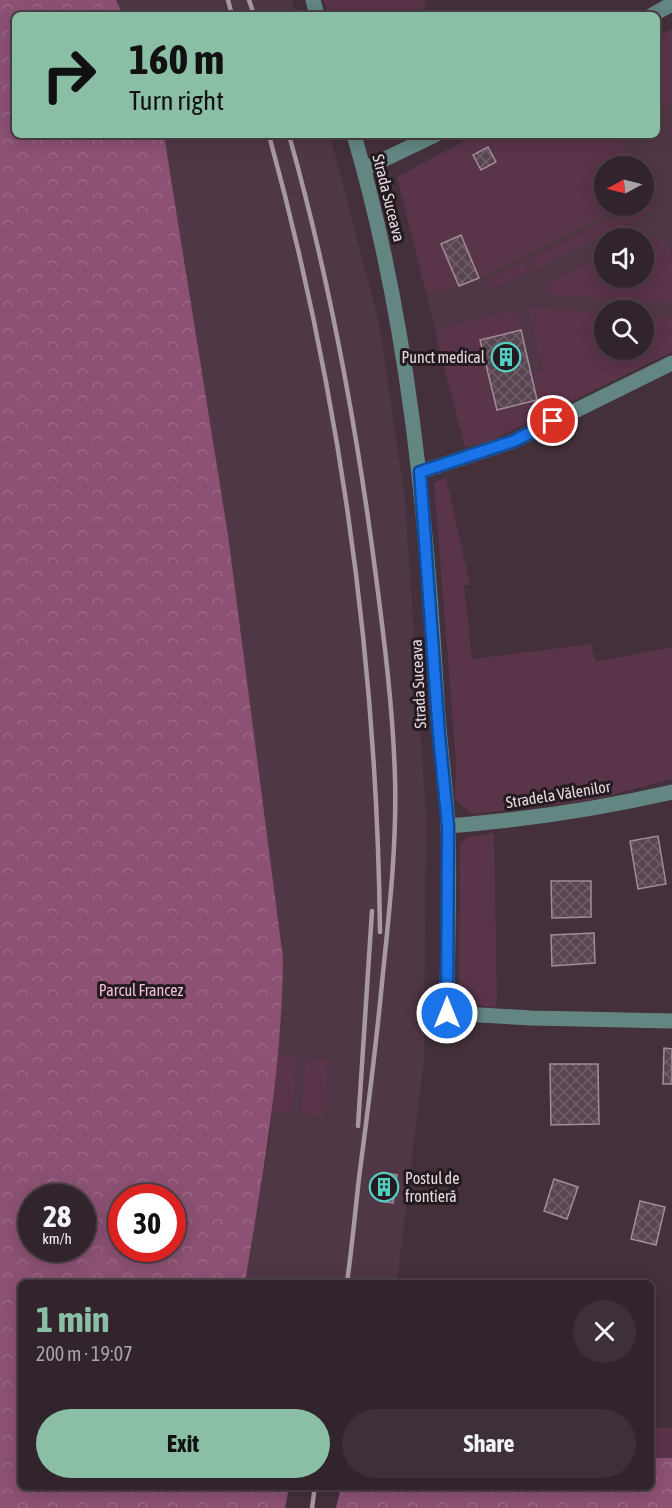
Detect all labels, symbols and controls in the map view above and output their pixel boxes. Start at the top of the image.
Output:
text: 160 m [129,35,224,83]
icon: right [30,36,108,114]
text: Turn right [129,85,224,116]
street label: Strada Suceava [369,152,409,244]
north arrow [594,156,654,216]
map controls [594,156,654,360]
button: sound [594,228,654,288]
button: search [594,300,654,360]
building icon: Punct medical [490,341,522,373]
place label: Punct medical [401,348,486,366]
pin [527,395,578,446]
icon: arrive [536,404,569,437]
street label: Strada Suceava [407,639,429,729]
street label: Stradela Vălenilor [504,777,612,811]
park label: Parcul Francez [99,981,183,999]
position arrow [415,981,479,1045]
place label: Postul de frontieră [405,1169,459,1205]
building icon: Postul de frontieră [368,1171,400,1203]
speed limit sign: 30 [108,1184,186,1262]
text: 28 [43,1199,71,1233]
text: km/h [42,1230,72,1247]
text: 1 min [36,1298,110,1340]
button: close [573,1300,636,1363]
text: 200 m · 19:07 [36,1342,133,1365]
button: Exit [36,1409,330,1478]
button: Share [342,1409,636,1478]

